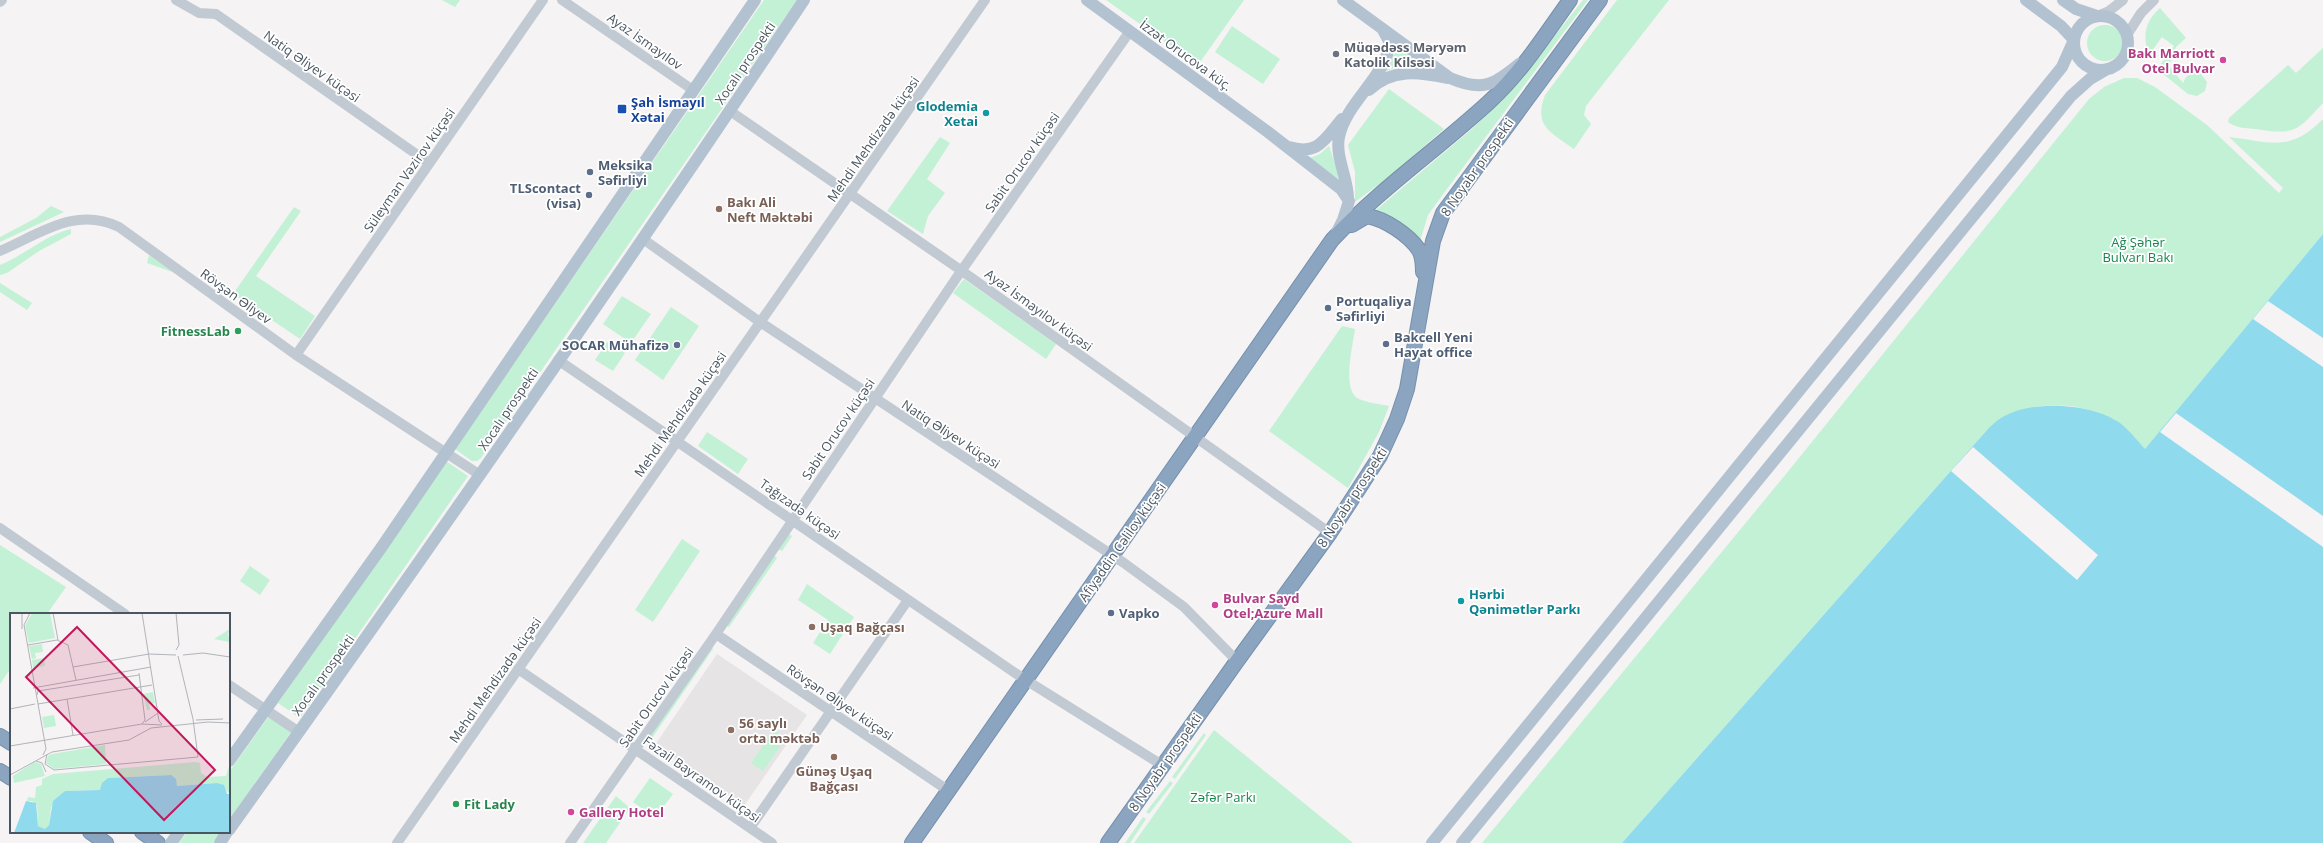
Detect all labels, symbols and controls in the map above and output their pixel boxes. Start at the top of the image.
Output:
street label: Ayaz İsmayılov [604,8,687,74]
street label: İzzət Orucova küç. [1136,15,1236,95]
street label: Xocalı prospekti [711,18,779,108]
street label: Natiq Əliyev küçəsi [260,26,364,106]
place label: Müqədəss Məryəm Katolik Kilsəsi [1344,38,1467,71]
place label: Bakı Marriott Otel Bulvar [2128,44,2215,77]
marker: Müqədəss Məryəm Katolik Kilsəsi [1331,49,1341,59]
marker: Bakı Marriott Otel Bulvar [2218,55,2228,65]
street label: Mehdi Mehdizadə küçəsi [823,73,923,205]
place label: Şah İsmayıl Xətai [631,93,705,126]
place label: Glodemia Xetai [916,97,978,130]
marker: Şah İsmayıl Xətai [616,103,628,115]
street label: Süleyman Vəzirov küçəsi [359,104,459,236]
street label: Sabit Orucov küçəsi [981,108,1063,216]
marker: Glodemia Xetai [981,108,991,118]
street label: 8 Noyabr prospekti [1436,114,1518,220]
place label: Meksika Səfirliyi [598,156,652,189]
marker: Meksika Səfirliyi [585,167,595,177]
place label: TLScontact (visa) [510,179,581,212]
marker: TLScontact (visa) [584,190,594,200]
place label: Bakı Ali Neft Məktəbi [727,193,813,226]
marker: Bakı Ali Neft Məktəbi [714,204,724,214]
park label: Ağ Şəhər Bulvarı Bakı [2102,233,2174,266]
street label: Rövşən Əliyev [197,264,276,328]
street label: Ayaz İsmayılov küçəsi [981,265,1097,355]
place label: Portuqaliya Səfirliyi [1336,292,1412,325]
marker: Portuqaliya Səfirliyi [1323,303,1333,313]
place label: FitnessLab [161,322,230,340]
marker: FitnessLab [233,326,243,336]
place label: Bakcell Yeni Hayat office [1394,328,1473,361]
place label: SOCAR Mühafizə [562,336,669,354]
marker: Bakcell Yeni Hayat office [1381,339,1391,349]
marker: SOCAR Mühafizə [672,340,682,350]
street label: Mehdi Mehdizadə küçəsi [630,348,730,480]
street label: Xocalı prospekti [474,364,542,454]
street label: Sabit Orucov küçəsi [797,375,879,483]
street label: Natiq Əliyev küçəsi [898,395,1004,473]
street label: 8 Noyabr prospekti [1313,443,1391,551]
street label: Tağızadə küçəsi [756,475,844,543]
street label: Afiyəddin Cəlilov küçəsi [1074,479,1170,605]
place label: Hərbi Qənimətlər Parkı [1469,585,1581,618]
place label: Bulvar Sayd Otel;Azure Mall [1223,589,1323,622]
marker: Hərbi Qənimətlər Parkı [1456,596,1466,606]
marker: Bulvar Sayd Otel;Azure Mall [1210,600,1220,610]
place label: Vapko [1119,604,1160,622]
marker: Vapko [1106,608,1116,618]
inset map [10,613,230,833]
street label: Mehdi Mehdizadə küçəsi [445,614,545,746]
place label: Uşaq Bağçası [820,618,905,636]
marker: Uşaq Bağçası [807,622,817,632]
street label: Xocalı prospekti [288,631,358,719]
street label: Sabit Orucov küçəsi [615,643,697,751]
street label: Rövşən Əliyev küçəsi [783,660,897,744]
street label: 8 Noyabr prospekti [1124,709,1206,815]
place label: 56 saylı orta məktəb [739,714,820,747]
marker: 56 saylı orta məktəb [726,725,736,735]
street label: Fəzail Bayramov küçəsi [640,732,764,826]
marker: Günəş Uşaq Bağçası [829,752,839,762]
place label: Günəş Uşaq Bağçası [796,762,872,795]
park label: Zəfər Parkı [1190,788,1256,806]
place label: Fit Lady [464,795,516,813]
marker: Fit Lady [451,799,461,809]
place label: Gallery Hotel [579,803,664,821]
marker: Gallery Hotel [566,807,576,817]

